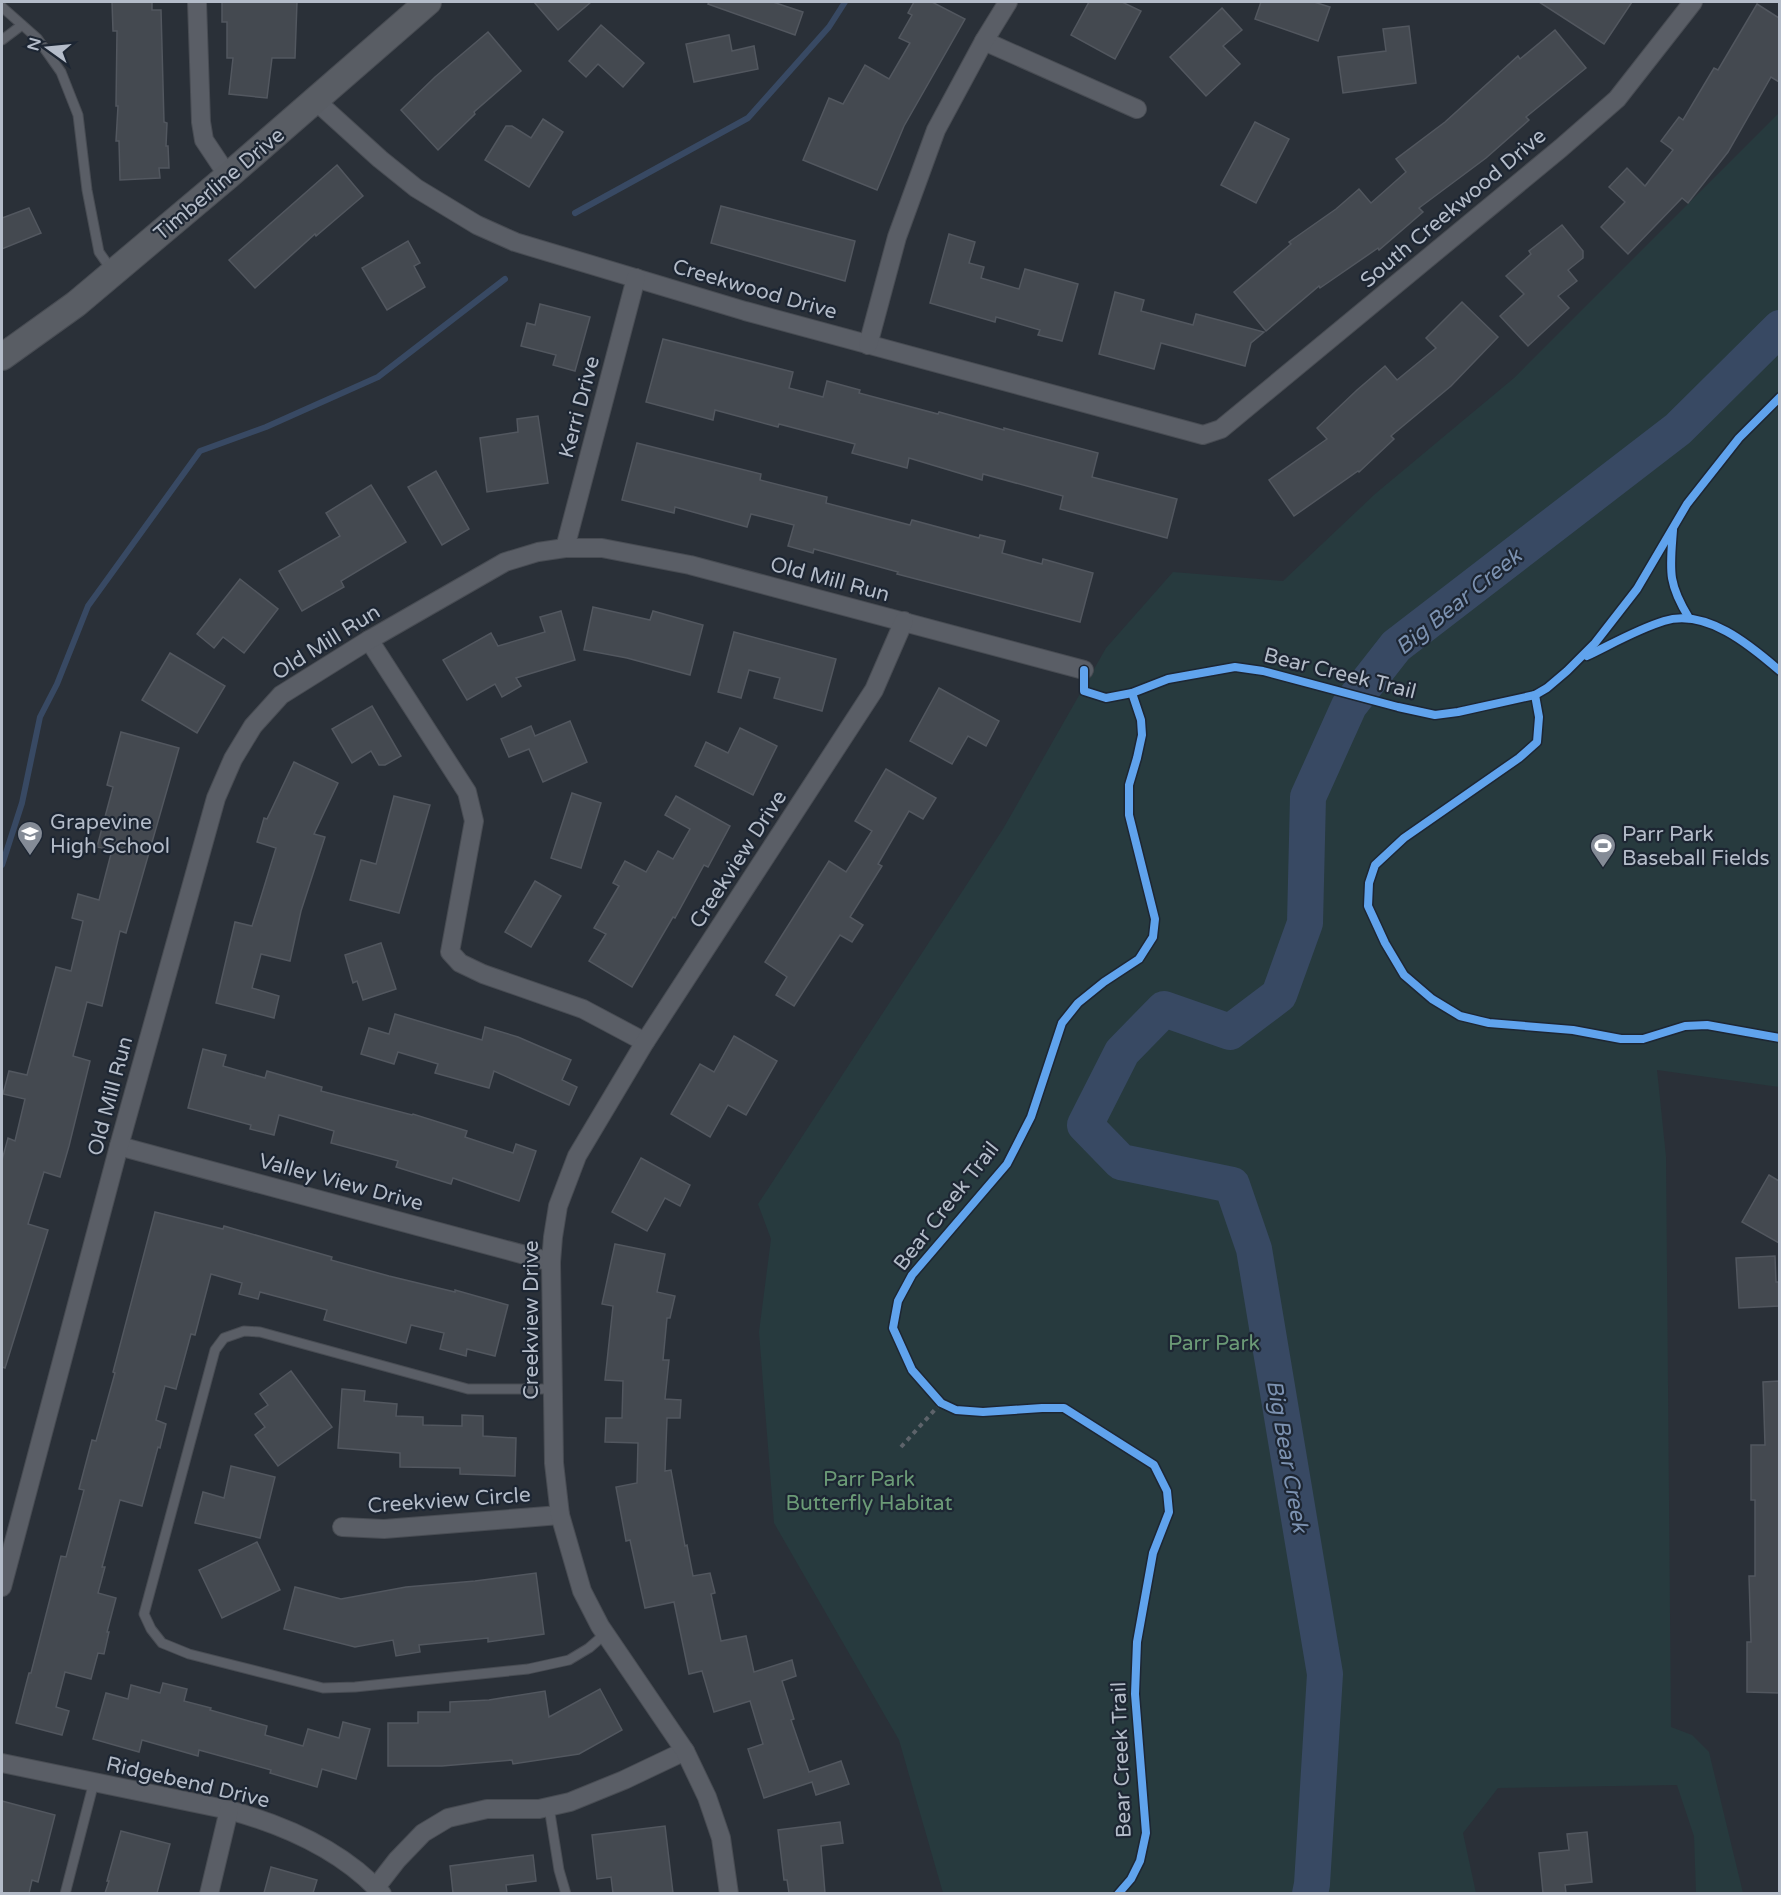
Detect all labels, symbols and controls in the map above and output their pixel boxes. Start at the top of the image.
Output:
north arrow [18,18,78,78]
text: N [23,36,46,53]
street label: Timberline Drive [149,122,290,246]
street label: South Creekwood Drive [1355,123,1551,293]
street label: Creekwood Drive [670,254,840,325]
street label: Kerri Drive [554,353,605,461]
water label: Big Bear Creek [1390,542,1528,660]
street label: Old Mill Run [767,552,892,607]
street label: Old Mill Run [268,599,385,685]
street label: Bear Creek Trail [1261,642,1419,705]
street label: Creekview Drive [685,786,792,933]
place label: Grapevine High School [50,810,170,859]
school or university icon: Grapevine High School [15,819,45,857]
place label: Parr Park Baseball Fields [1622,822,1770,871]
sports icon: Parr Park Baseball Fields [1588,831,1618,869]
street label: Old Mill Run [83,1034,138,1159]
street label: Bear Creek Trail [888,1137,1004,1276]
street label: Valley View Drive [256,1148,426,1217]
street label: Creekview Drive [519,1240,544,1400]
park label: Parr Park [1168,1331,1260,1356]
water label: Big Bear Creek [1261,1378,1314,1536]
park label: Parr Park Butterfly Habitat [786,1467,952,1516]
street label: Creekview Circle [367,1482,532,1519]
street label: Bear Creek Trail [1106,1681,1137,1839]
street label: Ridgebend Drive [104,1752,272,1813]

